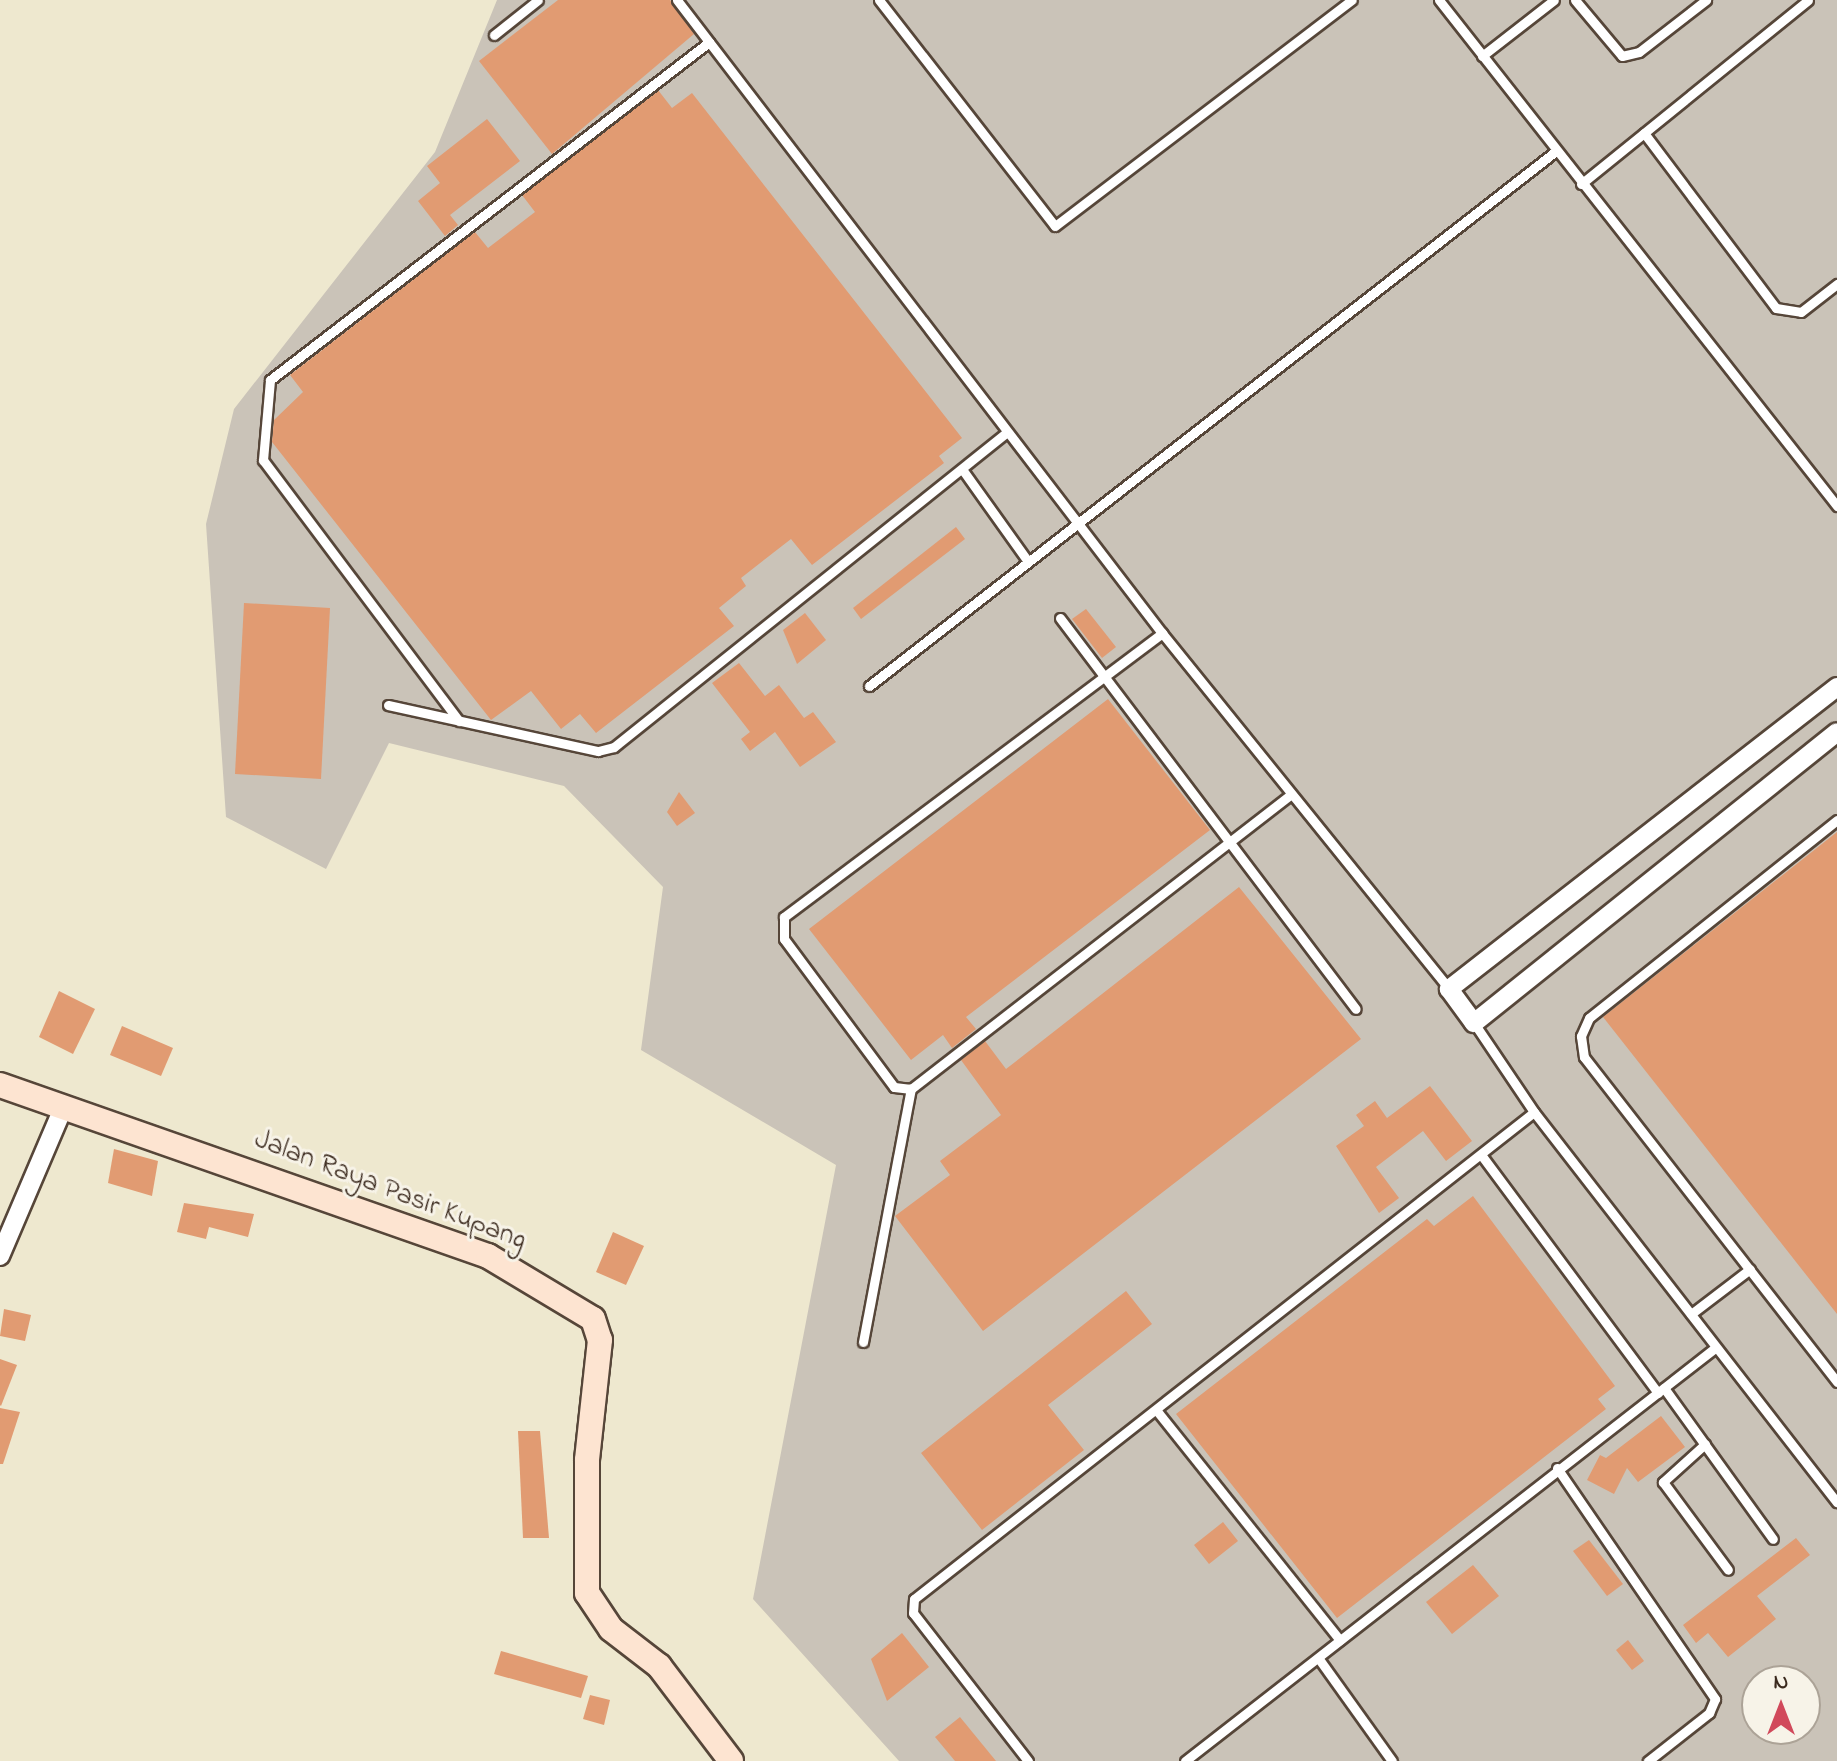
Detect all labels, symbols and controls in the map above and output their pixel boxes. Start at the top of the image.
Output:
street label: Jalan Raya Pasir Kupang [249,1124,531,1258]
north arrow [1741,1665,1821,1745]
text: N [1774,1667,1788,1699]

